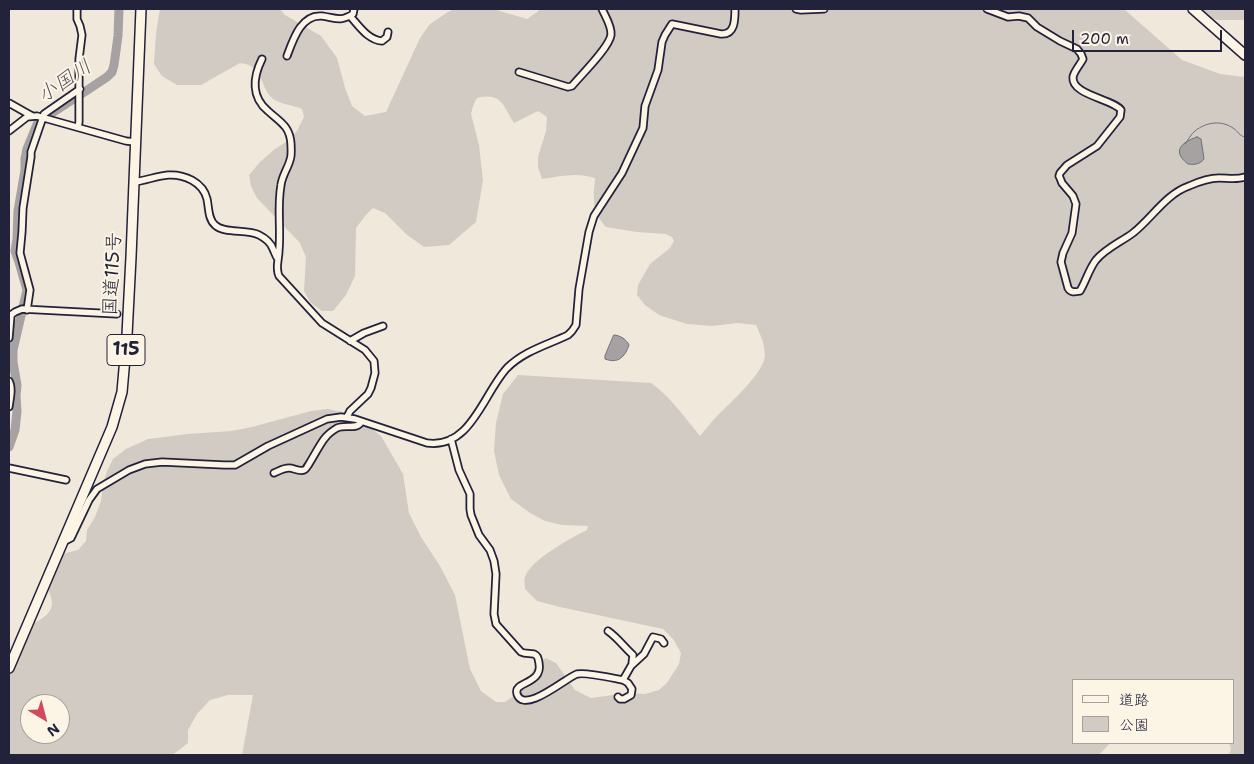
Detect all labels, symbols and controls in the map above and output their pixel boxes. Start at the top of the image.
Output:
scale bar [1074,20,1224,52]
text: 200 m [1080,29,1129,49]
water label: 小国川 [33,55,97,109]
street label: 国道115号 [99,232,127,316]
road number: 115 [107,334,145,366]
legend [1072,679,1234,744]
text: 道路 [1119,690,1149,710]
north arrow [20,694,70,744]
text: 公園 [1119,715,1149,735]
text: N [44,720,63,741]

